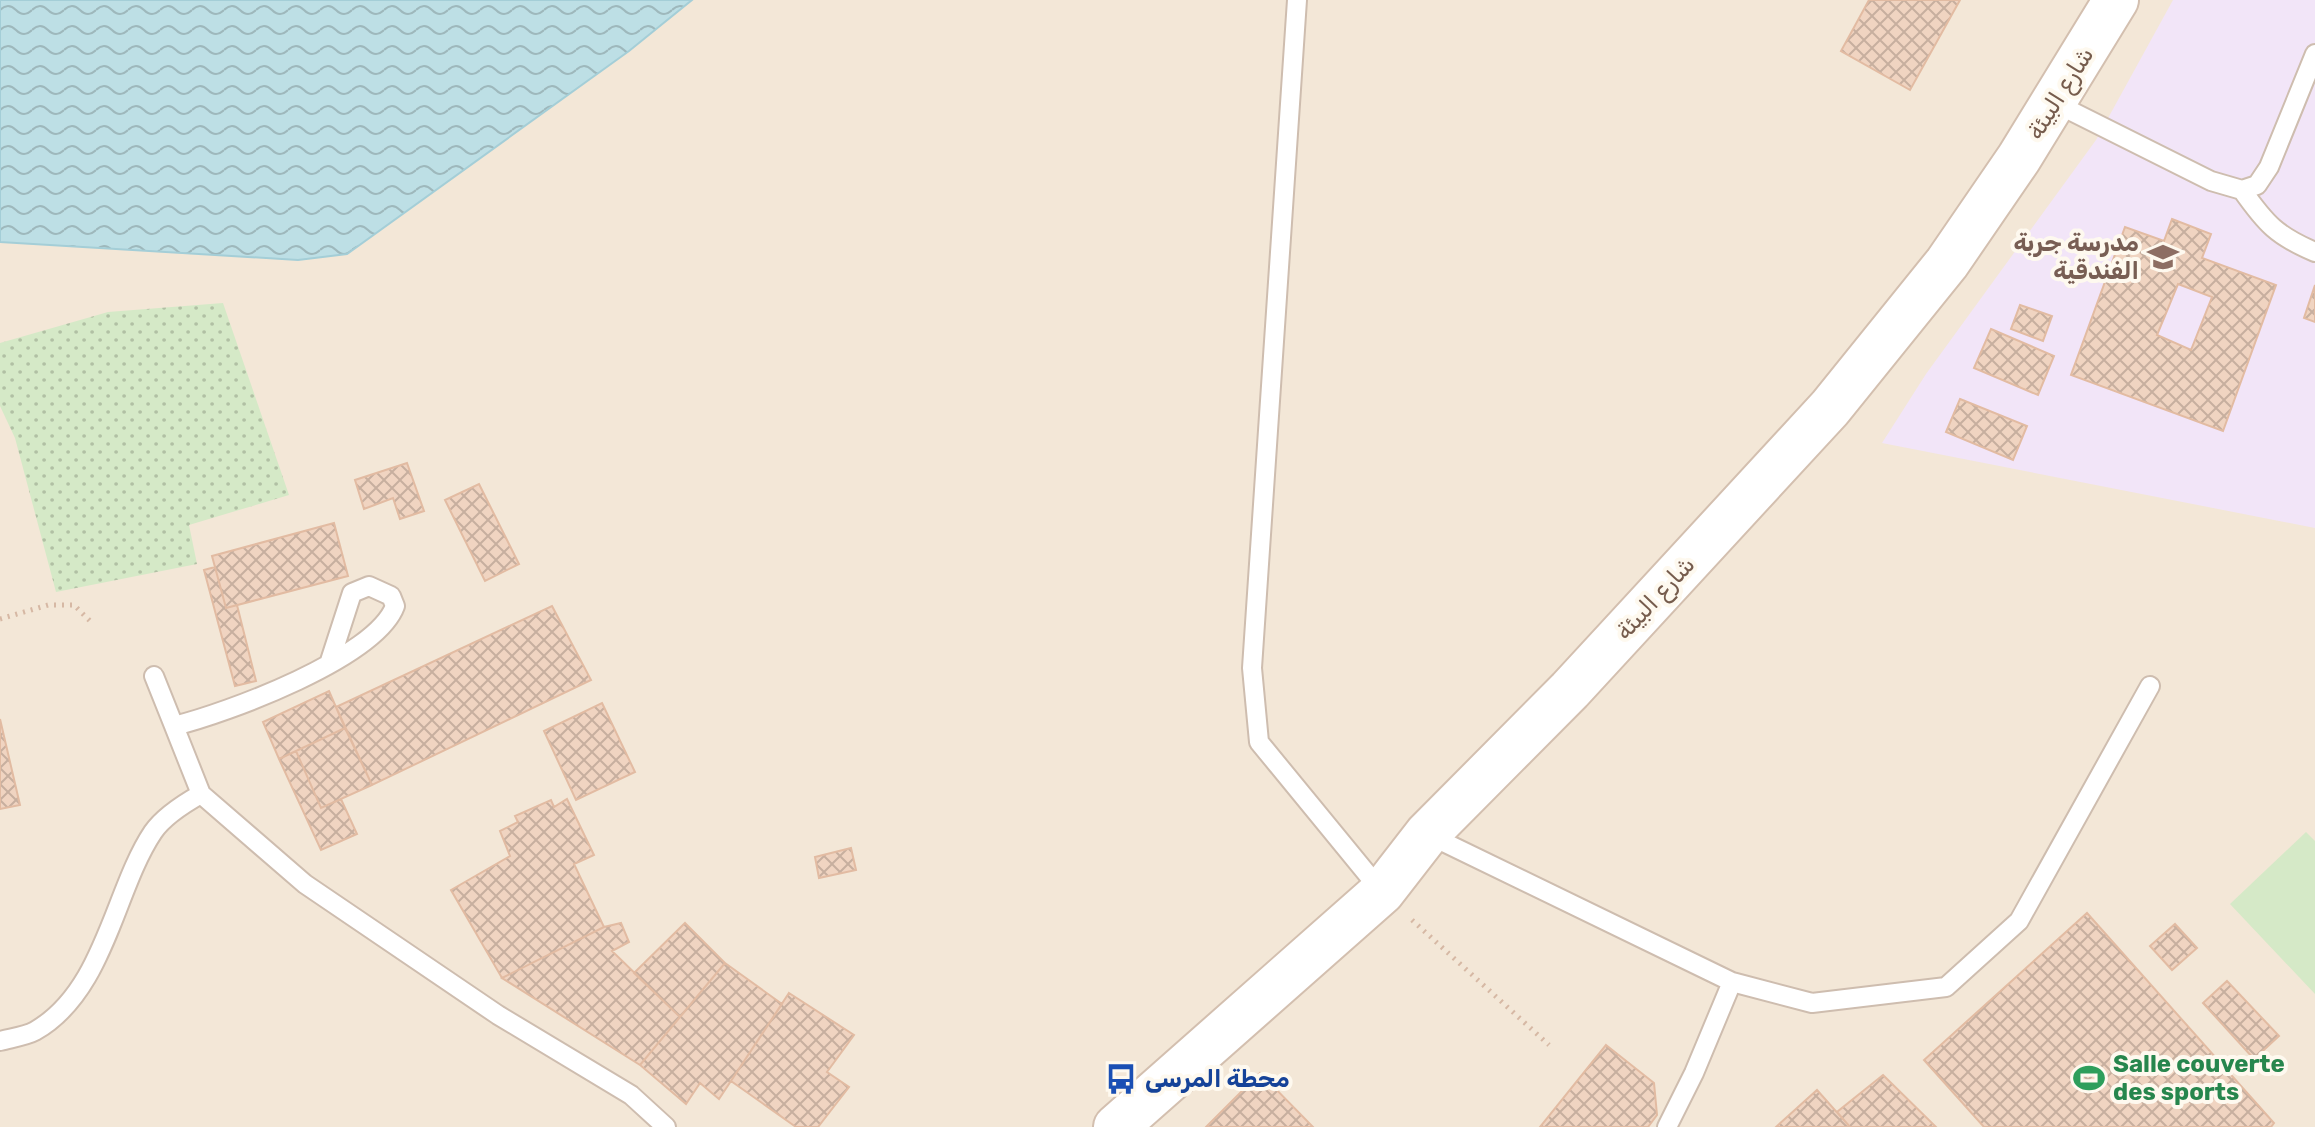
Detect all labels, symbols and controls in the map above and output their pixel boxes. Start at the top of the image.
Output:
street label: شارع البيئة [2021,42,2101,145]
place label: مدرسة جربة الفندقية [2014,229,2139,285]
school or university icon: مدرسة جربة الفندقية [2146,240,2180,274]
street label: شارع البيئة [1609,551,1702,647]
place label: Salle couverte des sports [2113,1050,2285,1106]
sports icon: Salle couverte des sports [2072,1061,2106,1095]
bus stop icon: محطة المرسى [1104,1062,1138,1096]
place label: محطة المرسى [1145,1065,1290,1093]

